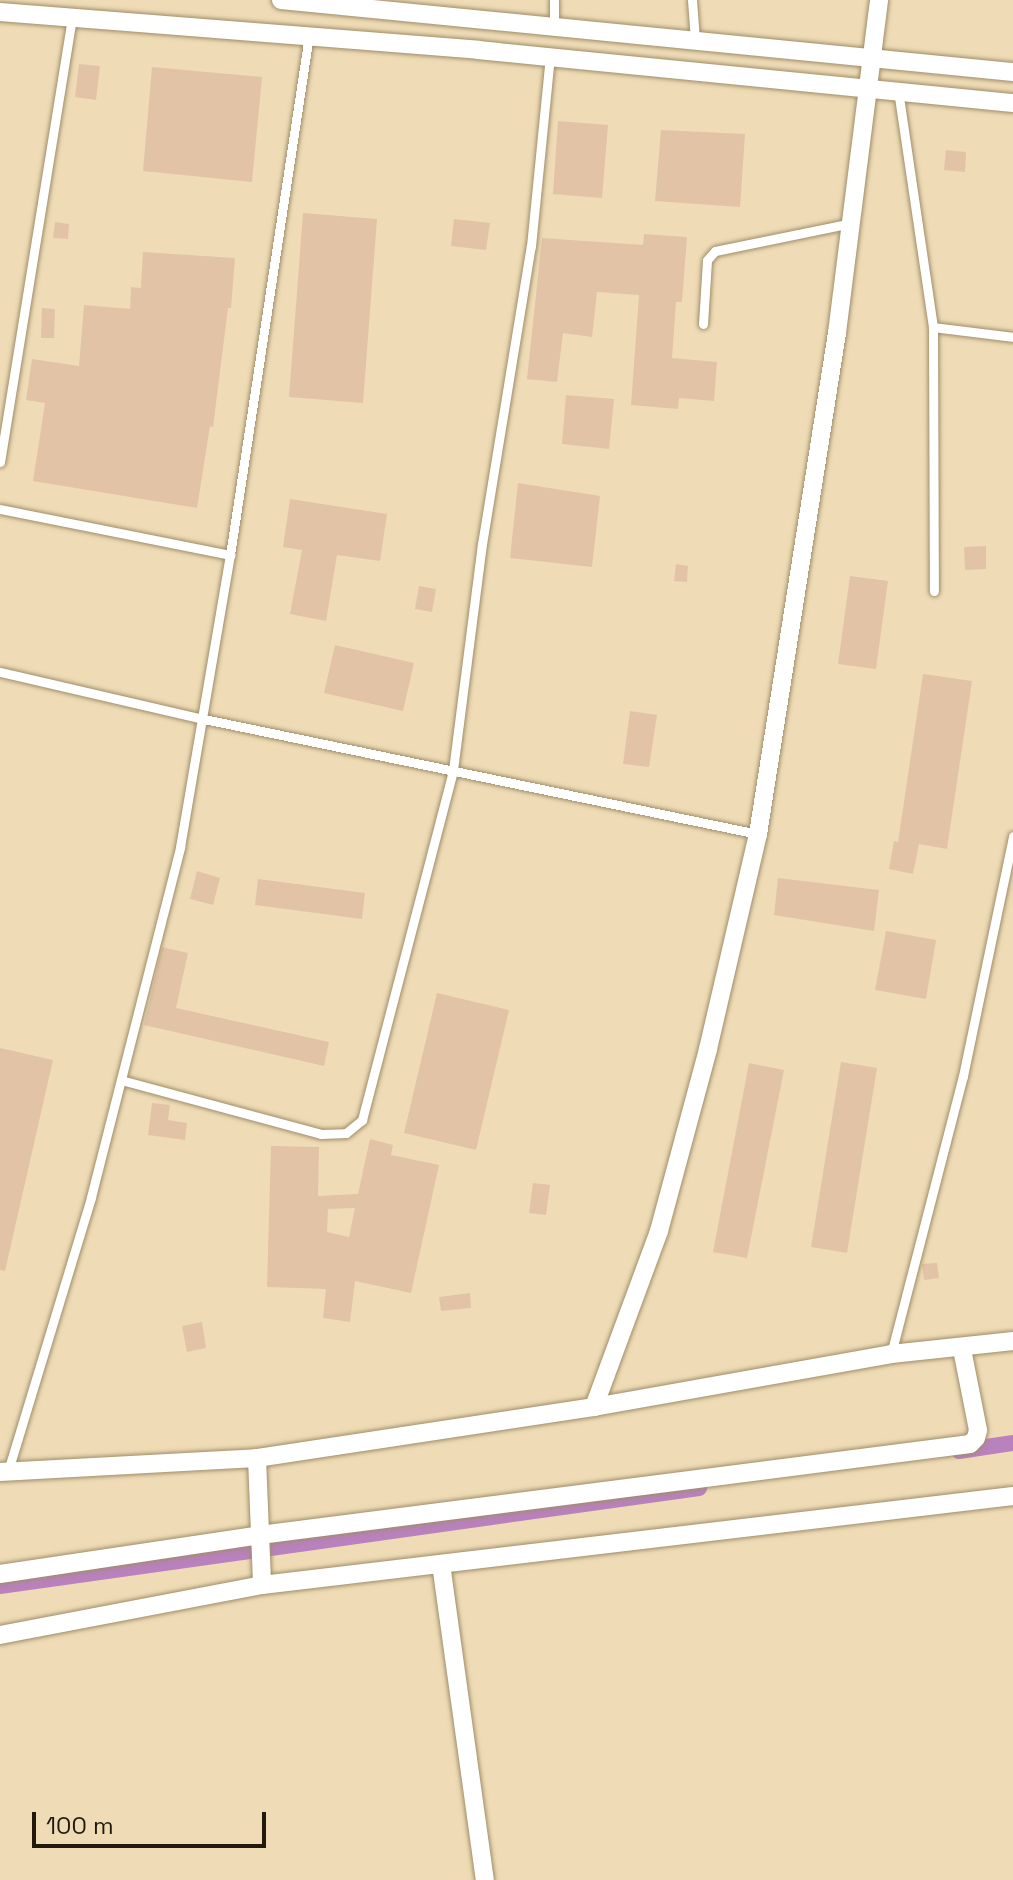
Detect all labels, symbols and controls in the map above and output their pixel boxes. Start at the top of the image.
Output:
scale bar [36,1796,270,1846]
text: 100 m [46,1810,114,1841]

